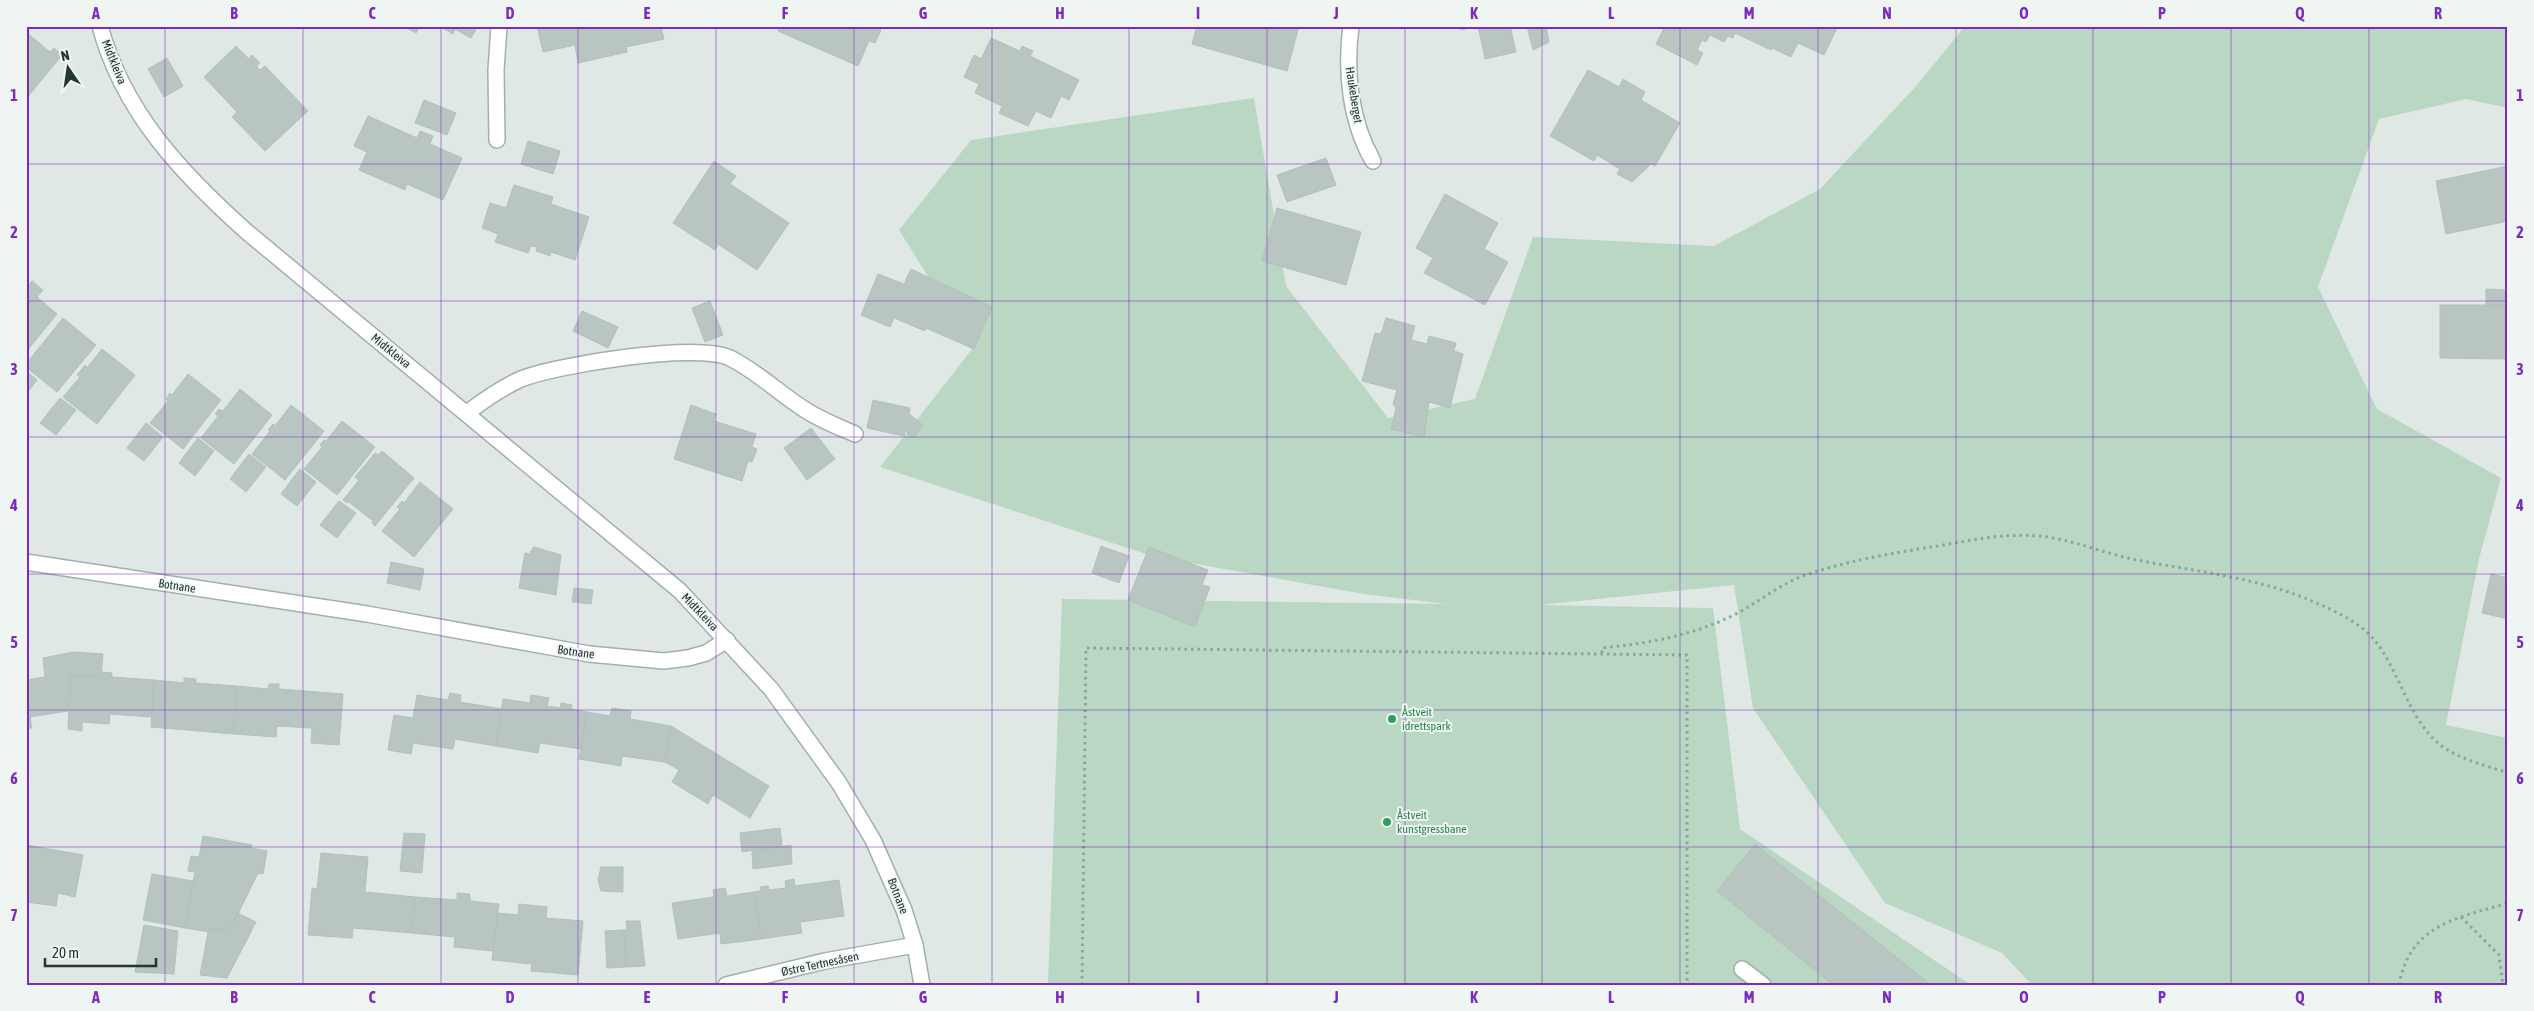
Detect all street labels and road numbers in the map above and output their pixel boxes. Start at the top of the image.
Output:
street label: Midtkleiva [99,38,129,86]
street label: Haukeberget [1343,66,1365,125]
street label: Midtkleiva [368,331,414,371]
street label: Botnane [157,576,197,596]
street label: Midtkleiva [679,590,721,634]
street label: Botnane [556,642,596,662]
street label: Botnane [885,876,911,916]
street label: Østre Tertnesåsen [780,949,860,979]

